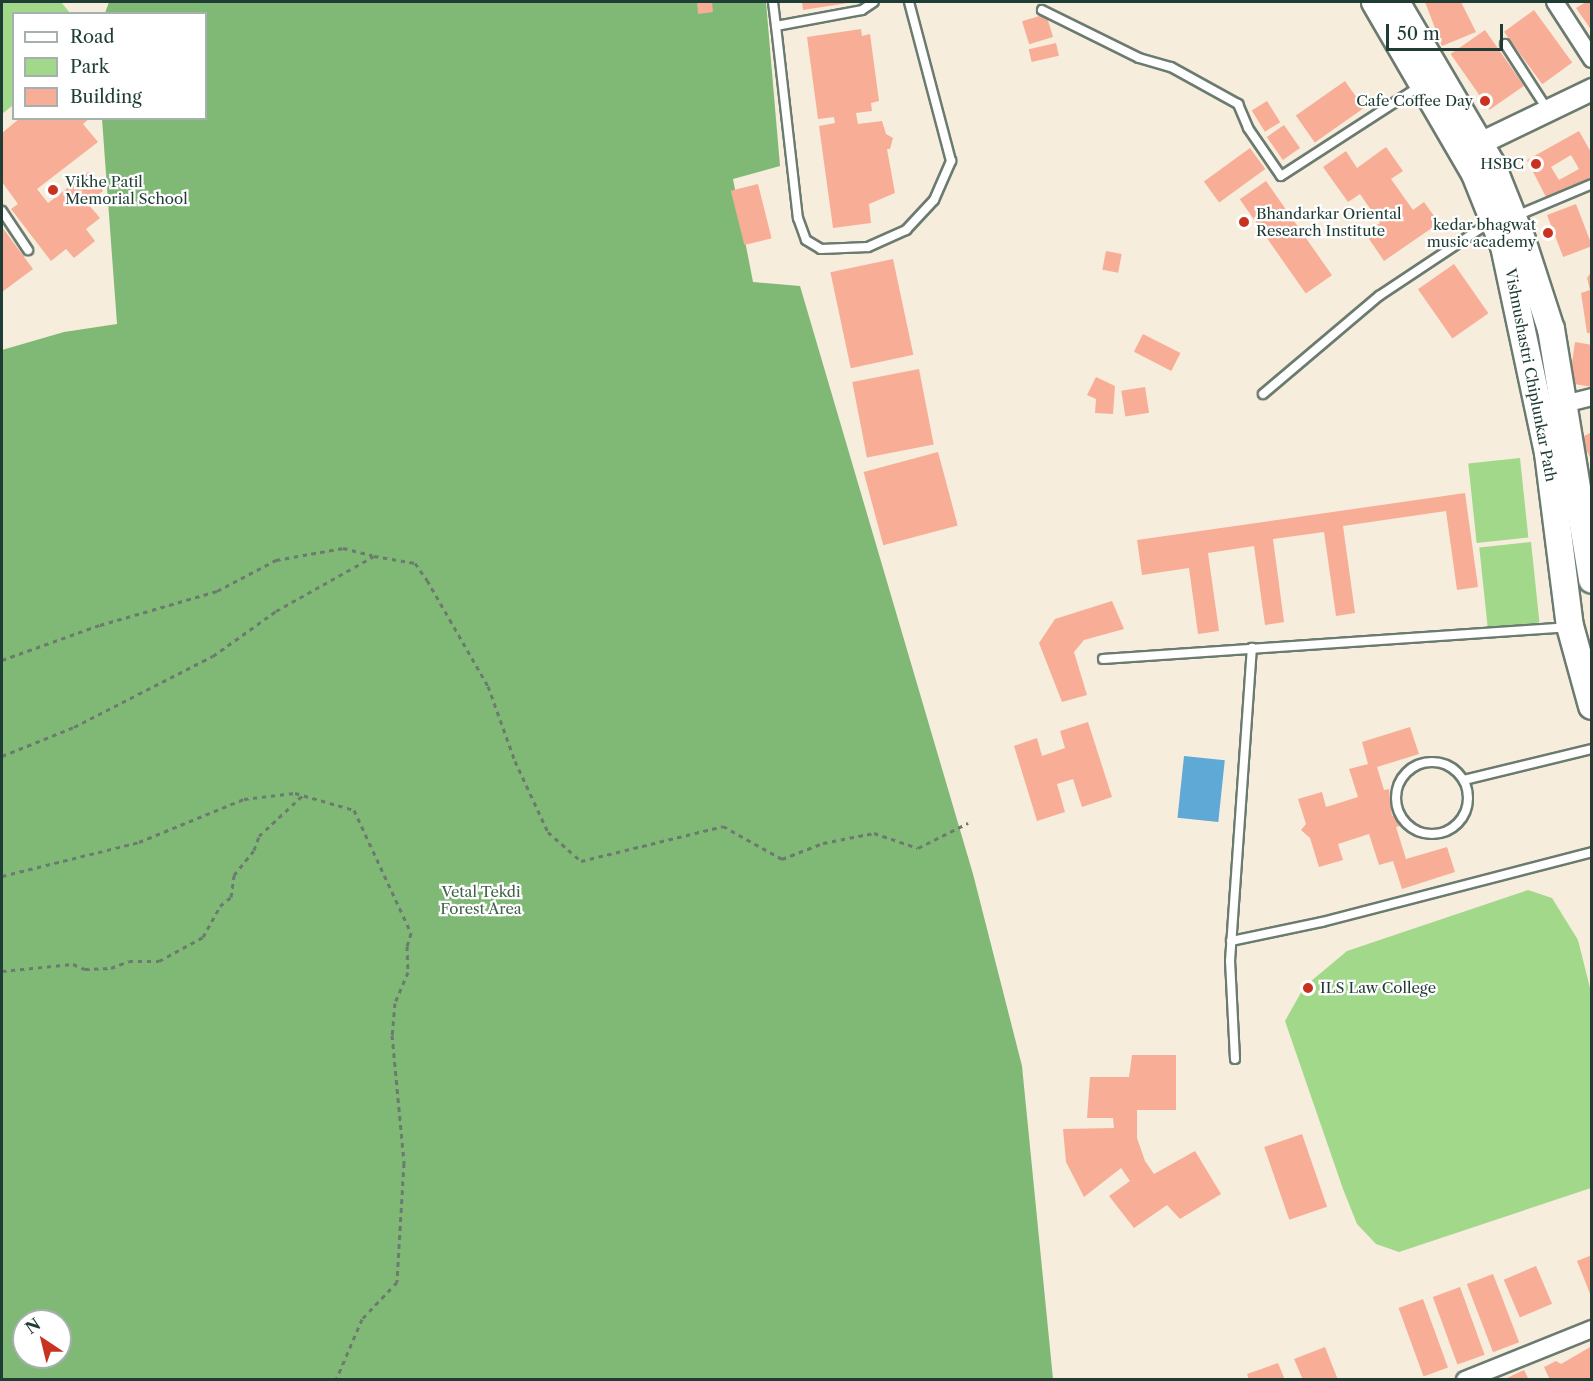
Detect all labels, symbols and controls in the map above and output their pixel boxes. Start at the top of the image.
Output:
legend [12,12,207,120]
scale bar [1389,12,1506,50]
text: 50 m [1397,23,1440,45]
text: Road [70,26,115,48]
text: Park [70,56,109,78]
text: Building [70,86,142,108]
place label: Cafe Coffee Day [1356,92,1473,110]
marker: Cafe Coffee Day [1478,94,1492,108]
place label: HSBC [1480,155,1524,173]
marker: HSBC [1529,157,1543,171]
place label: Vikhe Patil Memorial School [65,172,188,207]
marker: Vikhe Patil Memorial School [46,183,60,197]
place label: Bhandarkar Oriental Research Institute [1256,204,1402,239]
marker: Bhandarkar Oriental Research Institute [1237,215,1251,229]
place label: kedar bhagwat music academy [1427,215,1536,250]
marker: kedar bhagwat music academy [1541,226,1555,240]
street label: Vishnushastri Chiplunkar Path [1501,267,1561,483]
park label: Vetal Tekdi Forest Area [440,882,522,917]
place label: ILS Law College [1320,979,1437,997]
marker: ILS Law College [1301,981,1315,995]
north arrow [12,1309,72,1369]
text: N [21,1314,44,1338]

